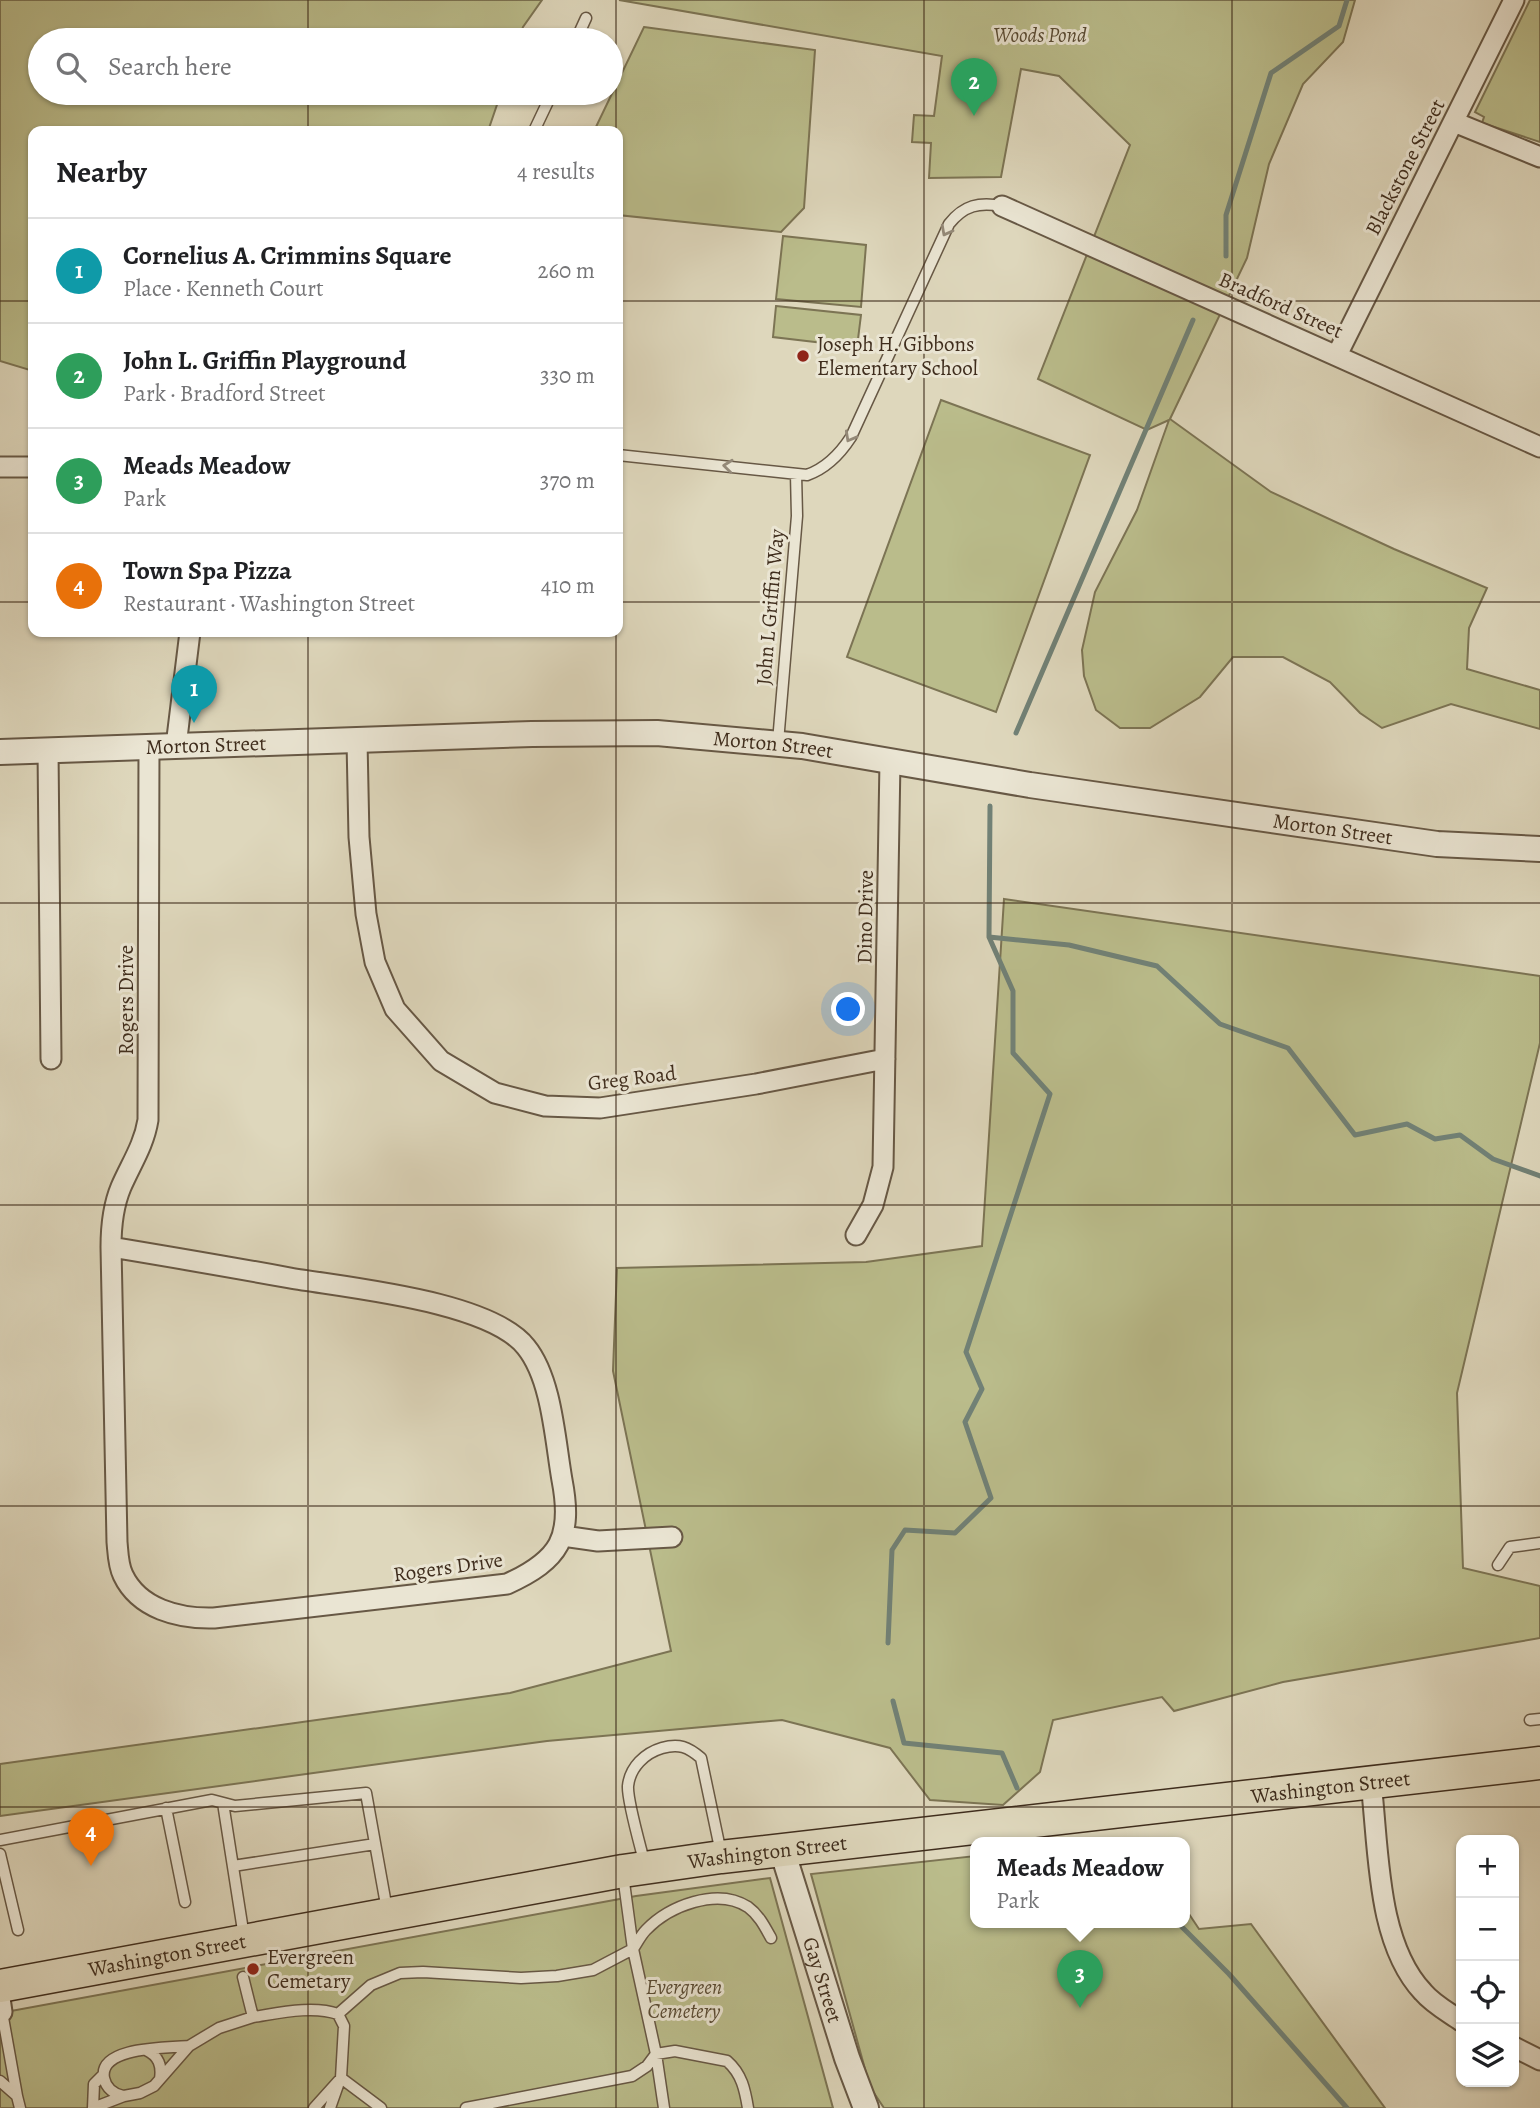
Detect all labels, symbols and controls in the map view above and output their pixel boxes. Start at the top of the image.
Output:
park label: Woods Pond [993,21,1087,49]
search box [28,28,623,105]
icon: search [52,48,90,86]
text: Search here [108,49,232,84]
pin: 2 [951,58,997,116]
street label: Blackstone Street [1359,94,1451,240]
text: Nearby [56,152,147,192]
text: 4 results [517,156,595,187]
one-way arrow [941,224,955,236]
text: Cornelius A. Crimmins Square [123,238,452,273]
text: 1 [75,255,83,286]
text: 260 m [537,255,595,286]
street label: Bradford Street [1214,265,1348,345]
text: Place · Kenneth Court [123,273,324,304]
place label: Joseph H. Gibbons Elementary School [817,330,978,382]
text: John L. Griffin Playground [123,343,406,378]
marker: Joseph H. Gibbons Elementary School [795,348,811,364]
text: 2 [73,360,85,391]
text: 330 m [540,360,595,391]
text: Park · Bradford Street [123,378,326,409]
one-way arrow [845,430,858,442]
text: Meads Meadow [123,448,290,483]
one-way arrow [722,459,733,474]
text: 3 [74,465,84,496]
text: 370 m [540,465,595,496]
text: Park [123,483,166,514]
street label: John L Griffin Way [749,527,791,686]
text: Town Spa Pizza [123,553,292,588]
text: 4 [74,570,84,601]
text: 410 m [541,570,595,601]
text: Restaurant · Washington Street [123,588,415,619]
pin: 1 [171,665,217,723]
street label: Morton Street [712,724,835,765]
street label: Morton Street [145,729,267,761]
street label: Morton Street [1271,806,1394,851]
street label: Dino Drive [850,870,880,964]
street label: Rogers Drive [112,945,140,1055]
your location [831,992,865,1026]
street label: Greg Road [586,1059,679,1097]
street label: Rogers Drive [391,1545,505,1589]
street label: Washington Street [1248,1764,1412,1810]
pin: 4 [68,1808,114,1866]
street label: Washington Street [685,1829,848,1876]
map controls [1456,1835,1519,2087]
button: + [1456,1835,1519,1898]
popup [970,1837,1190,1928]
text: Meads Meadow [996,1850,1164,1885]
text: Park [996,1885,1039,1916]
button: − [1456,1898,1519,1961]
street label: Washington Street [85,1927,249,1984]
street label: Gay Street [796,1933,849,2026]
place label: Evergreen Cemetary [267,1943,354,1995]
pin: 3 [1057,1950,1103,2008]
marker: Evergreen Cemetary [245,1961,261,1977]
button: locate [1456,1961,1519,2024]
park label: Evergreen Cemetery [646,1973,722,2025]
button: layers [1456,2024,1519,2087]

